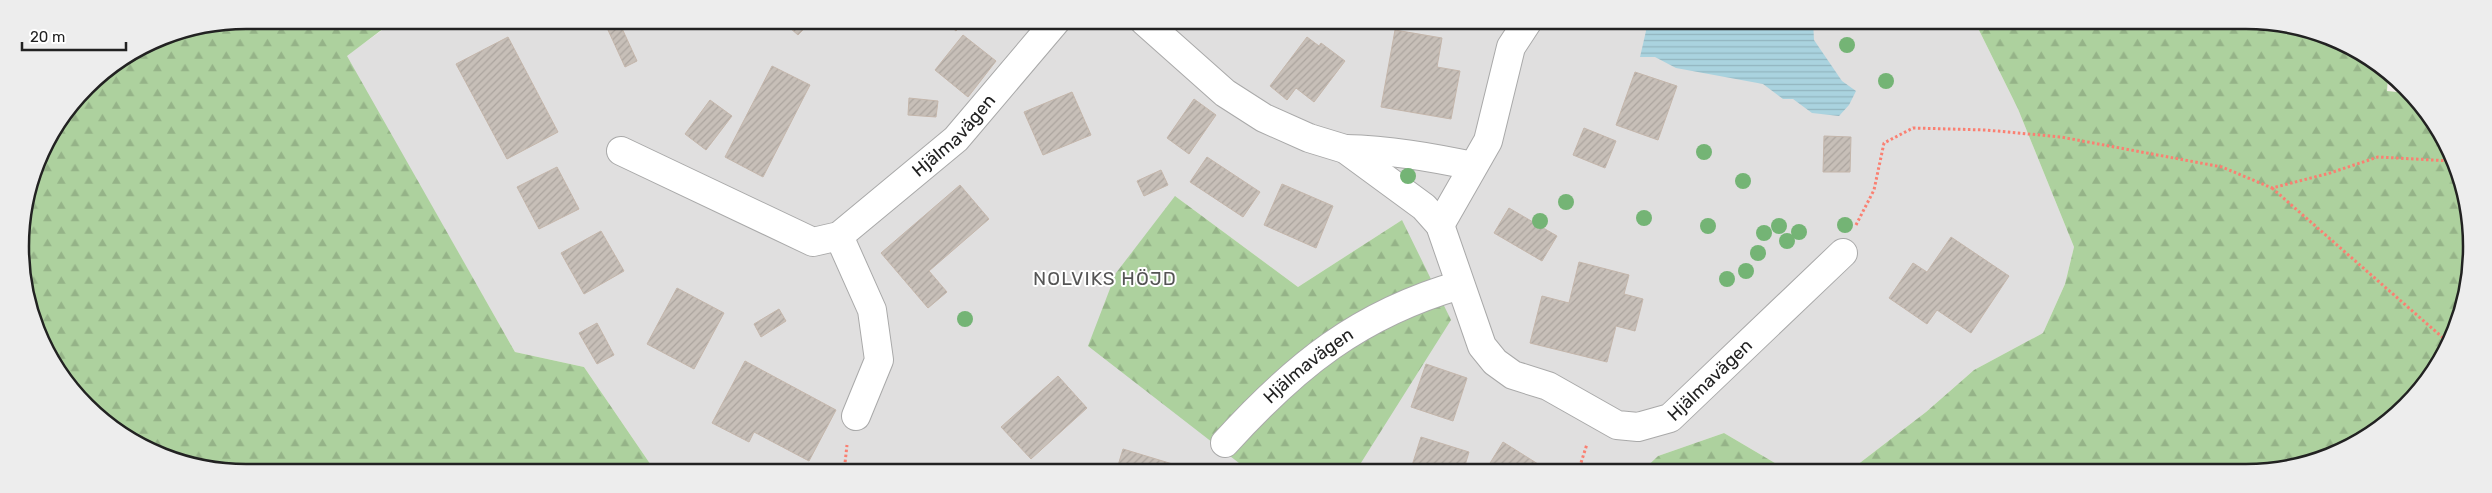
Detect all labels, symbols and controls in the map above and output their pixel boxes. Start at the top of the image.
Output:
scale bar [22,20,126,52]
text: 20 m [30,28,65,46]
street label: Hjälmavägen [908,90,1000,182]
district label: NOLVIKS HÖJD [1033,267,1177,290]
street label: Hjälmavägen [1259,323,1357,408]
street label: Hjälmavägen [1663,334,1757,426]

